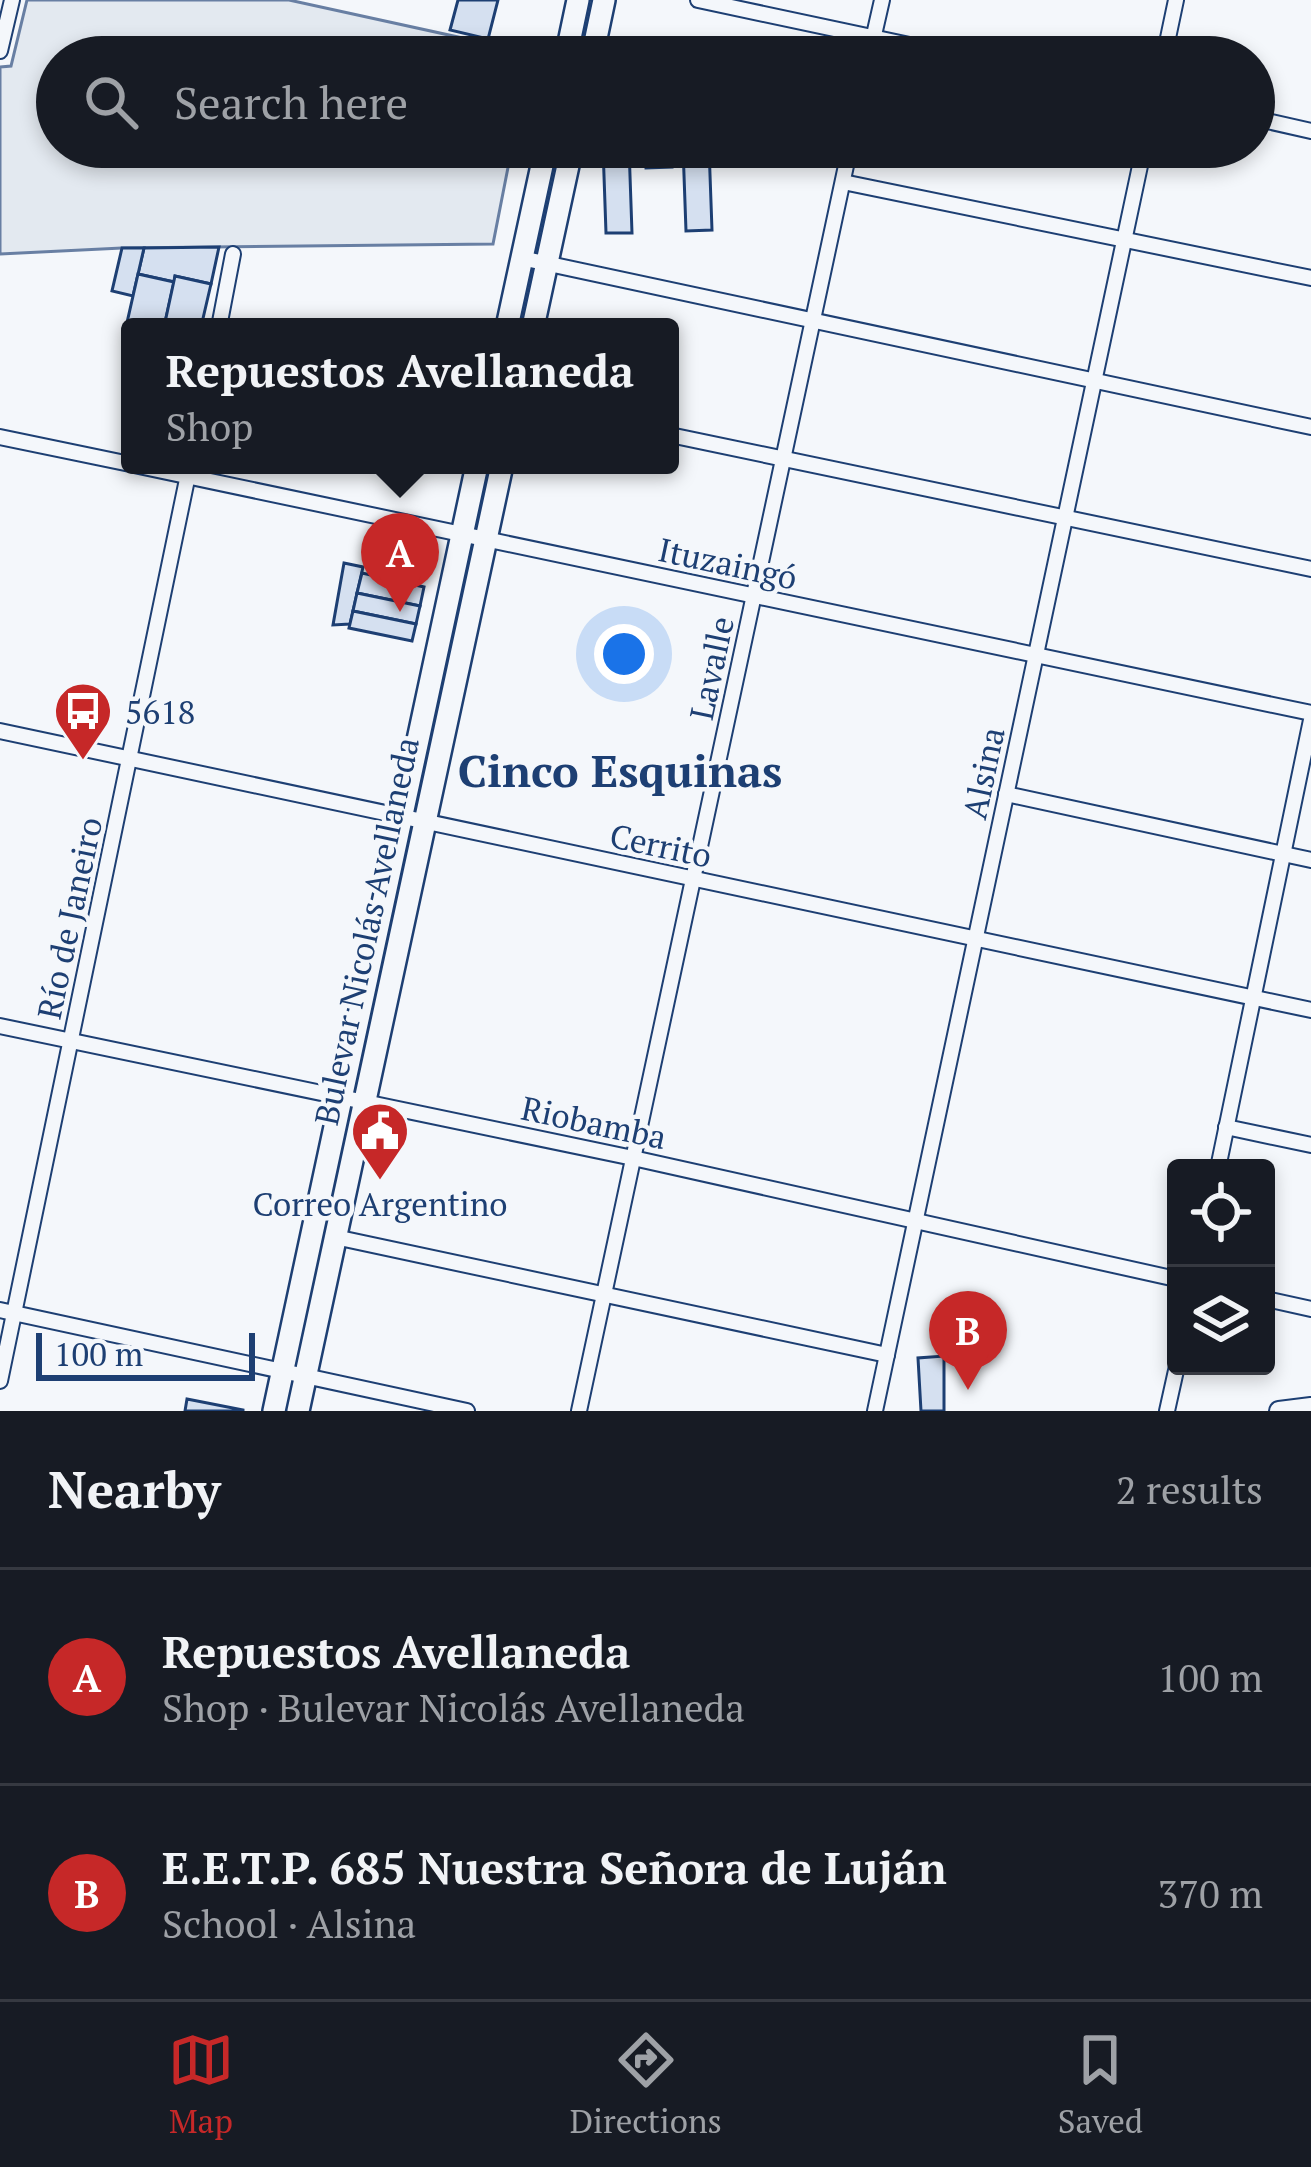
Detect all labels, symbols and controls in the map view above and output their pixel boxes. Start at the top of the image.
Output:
search box [36,36,1275,168]
icon: search [78,69,144,135]
text: Search here [174,72,408,132]
popup [121,318,679,474]
text: Repuestos Avellaneda [166,340,634,400]
text: Shop [166,400,253,452]
pin: A [361,513,439,612]
street label: Ituzaingó [655,527,801,599]
street label: Lavalle [679,612,743,724]
your location [594,624,654,684]
bus stop icon: 5618 [52,680,114,762]
place label: 5618 [125,690,195,733]
street label: Alsina [952,723,1014,823]
street label: Bulevar Nicolás Avellaneda [304,733,428,1129]
district label: Cinco Esquinas [458,740,782,800]
street label: Río de Janeiro [27,813,111,1023]
street label: Cerrito [606,813,716,877]
street label: Riobamba [518,1086,670,1158]
public building icon: Correo Argentino [349,1100,411,1182]
map controls [1167,1159,1275,1375]
button: locate [1167,1159,1275,1267]
place label: Correo Argentino [252,1182,508,1225]
button: layers [1167,1267,1275,1375]
pin: B [929,1291,1007,1390]
scale bar [36,1327,255,1380]
text: 100 m [54,1332,143,1375]
text: Nearby [48,1455,221,1523]
text: 2 results [1116,1463,1263,1515]
text: Repuestos Avellaneda [162,1621,630,1681]
text: A [73,1651,101,1703]
text: 100 m [1158,1651,1263,1703]
text: Shop · Bulevar Nicolás Avellaneda [162,1681,745,1733]
text: E.E.T.P. 685 Nuestra Señora de Luján [162,1837,947,1897]
text: B [74,1867,100,1919]
text: 370 m [1158,1867,1263,1919]
text: School · Alsina [162,1897,416,1949]
tab: Map [168,2027,234,2142]
tab: Directions [570,2027,722,2142]
tab: Saved [1058,2027,1143,2142]

